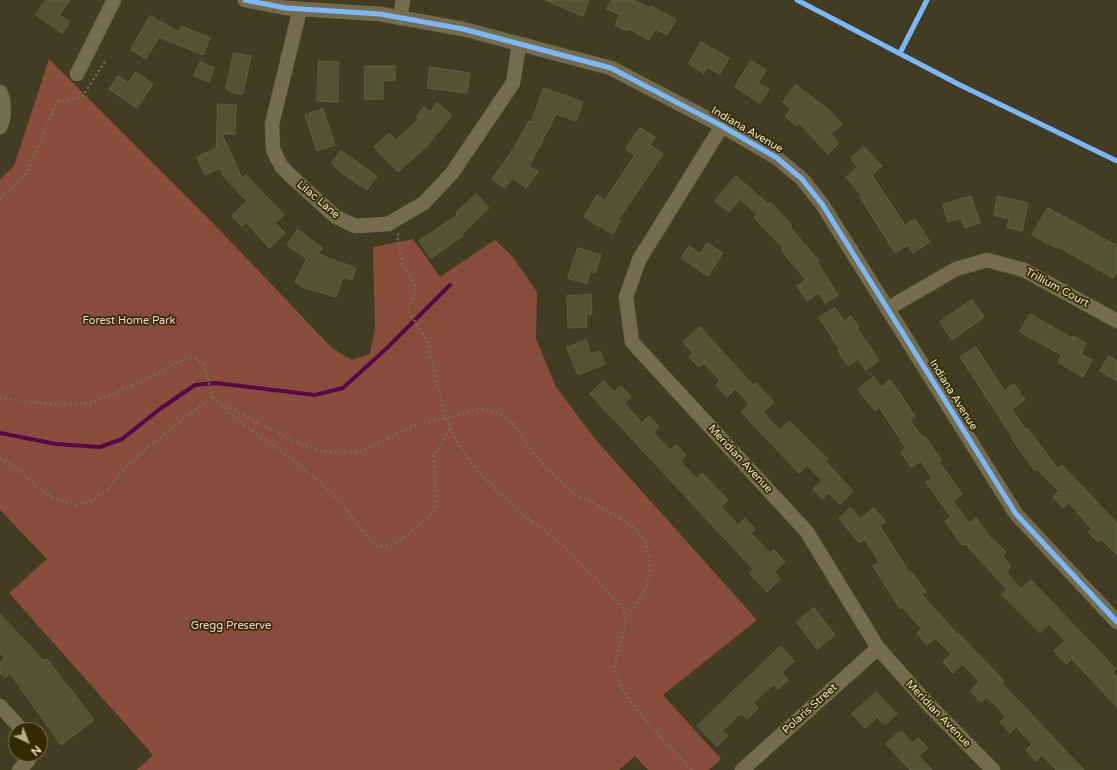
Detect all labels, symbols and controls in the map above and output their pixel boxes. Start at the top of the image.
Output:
street label: Indiana Avenue [709,104,785,156]
street label: Lilac Lane [294,178,342,222]
street label: Trillium Court [1023,266,1091,310]
park label: Forest Home Park [82,314,176,328]
street label: Indiana Avenue [926,357,980,433]
street label: Meridian Avenue [705,422,775,496]
park label: Gregg Preserve [191,619,271,633]
street label: Meridian Avenue [903,678,973,750]
street label: Polaris Street [780,681,840,737]
north arrow [8,722,48,762]
text: N [28,743,44,758]

